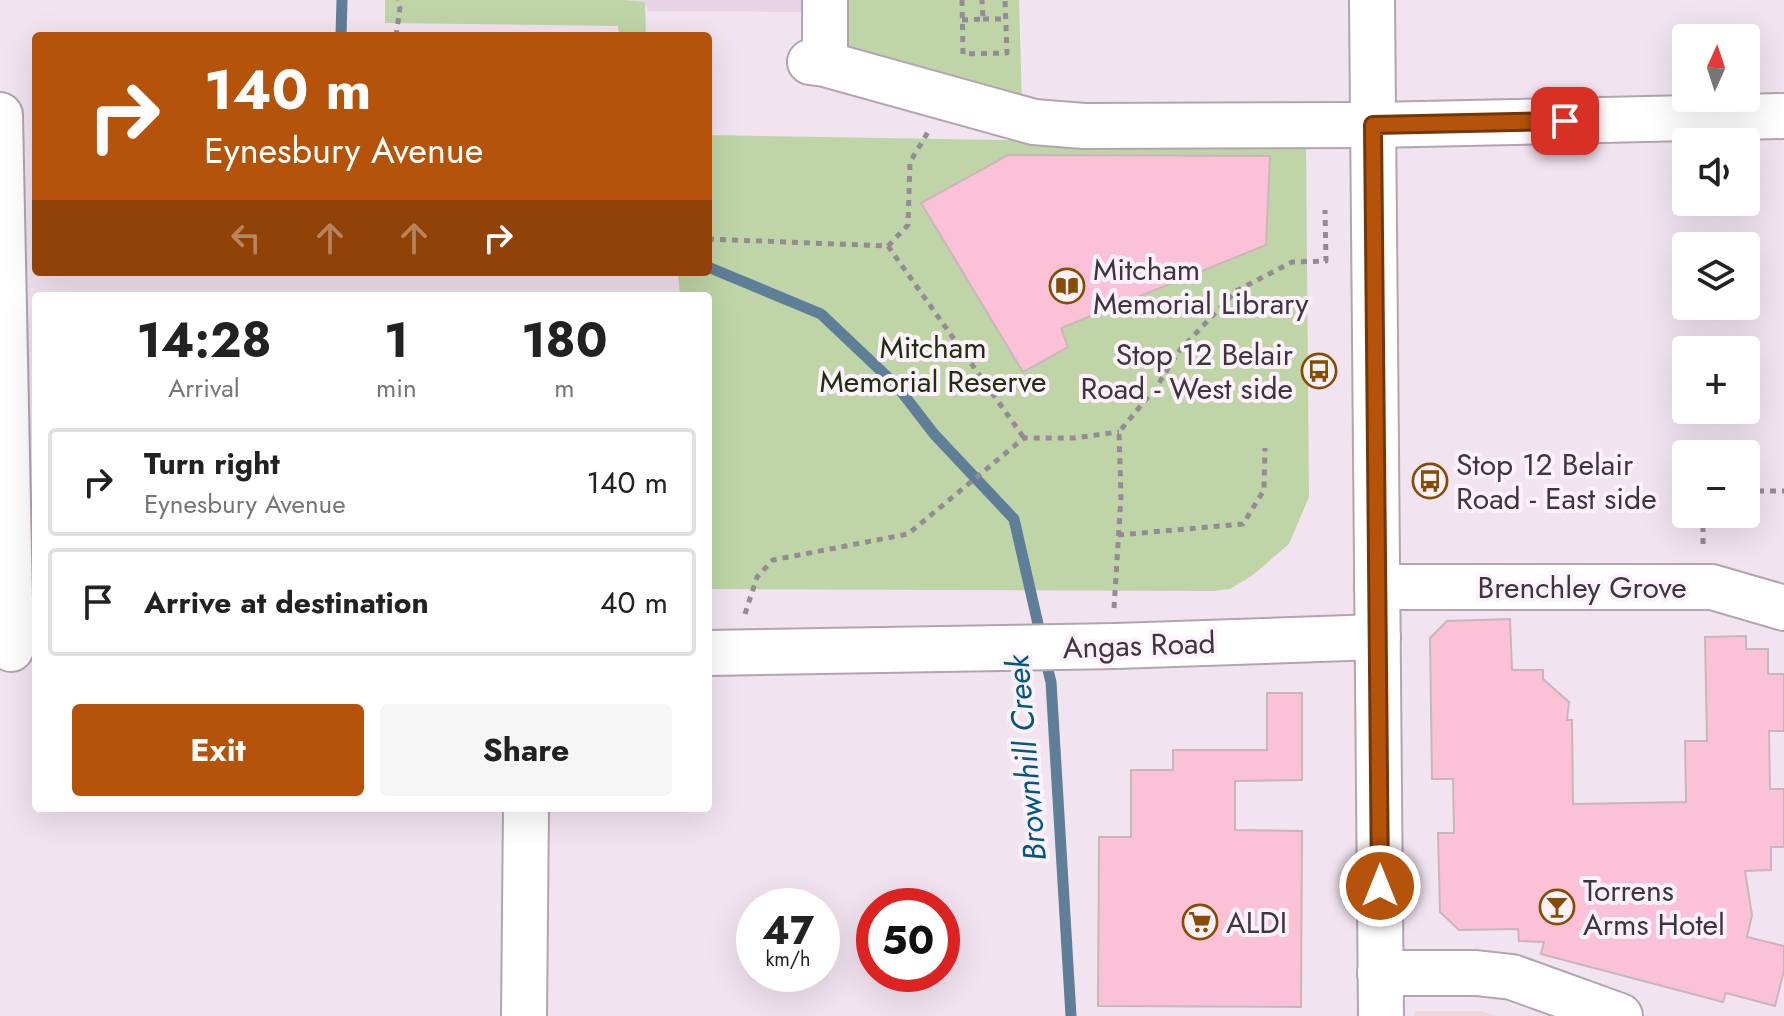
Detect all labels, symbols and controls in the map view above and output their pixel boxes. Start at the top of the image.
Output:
north arrow [1672,24,1760,112]
map controls [1672,24,1760,528]
text: 140 m [204,49,371,130]
icon: right [72,64,176,168]
pin [1531,87,1599,155]
icon: arrive [1543,99,1587,143]
text: Eynesbury Avenue [204,124,483,176]
button: sound [1672,128,1760,216]
icon: left [224,216,268,260]
icon: ahead [308,216,352,260]
icon: ahead [392,216,436,260]
icon: right [476,216,520,260]
button: layers [1672,232,1760,320]
place label: Mitcham Memorial Library [1093,248,1309,325]
library icon: Mitcham Memorial Library [1048,267,1086,305]
text: 14:28 [137,306,271,375]
text: 1 [384,306,409,375]
text: 180 [521,306,608,375]
park label: Mitcham Memorial Reserve [819,326,1047,403]
place label: Stop 12 Belair Road - West side [1081,333,1294,410]
button: + [1672,336,1760,424]
bus stop icon: Stop 12 Belair Road - West side [1300,352,1338,390]
text: Arrival [168,369,240,407]
text: min [376,369,417,407]
text: m [554,369,574,407]
button: − [1672,440,1760,528]
text: Turn right [144,442,280,485]
place label: Stop 12 Belair Road - East side [1456,443,1657,520]
icon: right [76,460,120,504]
text: 140 m [587,461,668,504]
bus stop icon: Stop 12 Belair Road - East side [1411,462,1449,500]
text: Eynesbury Avenue [144,485,346,523]
street label: Brenchley Grove [1477,566,1687,609]
icon: arrive [76,580,120,624]
text: Arrive at destination [144,581,429,624]
text: 40 m [600,581,668,624]
street label: Angas Road [1062,621,1216,669]
water label: Brownhill Creek [994,652,1058,863]
button: Exit [72,704,364,796]
button: Share [380,704,672,796]
position arrow [1338,844,1422,928]
place label: Torrens Arms Hotel [1583,869,1725,946]
speed limit sign: 50 [856,888,960,992]
bar icon: Torrens Arms Hotel [1538,888,1576,926]
text: 47 [762,901,814,959]
place label: ALDI [1226,901,1287,944]
supermarket icon: ALDI [1181,903,1219,941]
text: km/h [765,945,811,974]

